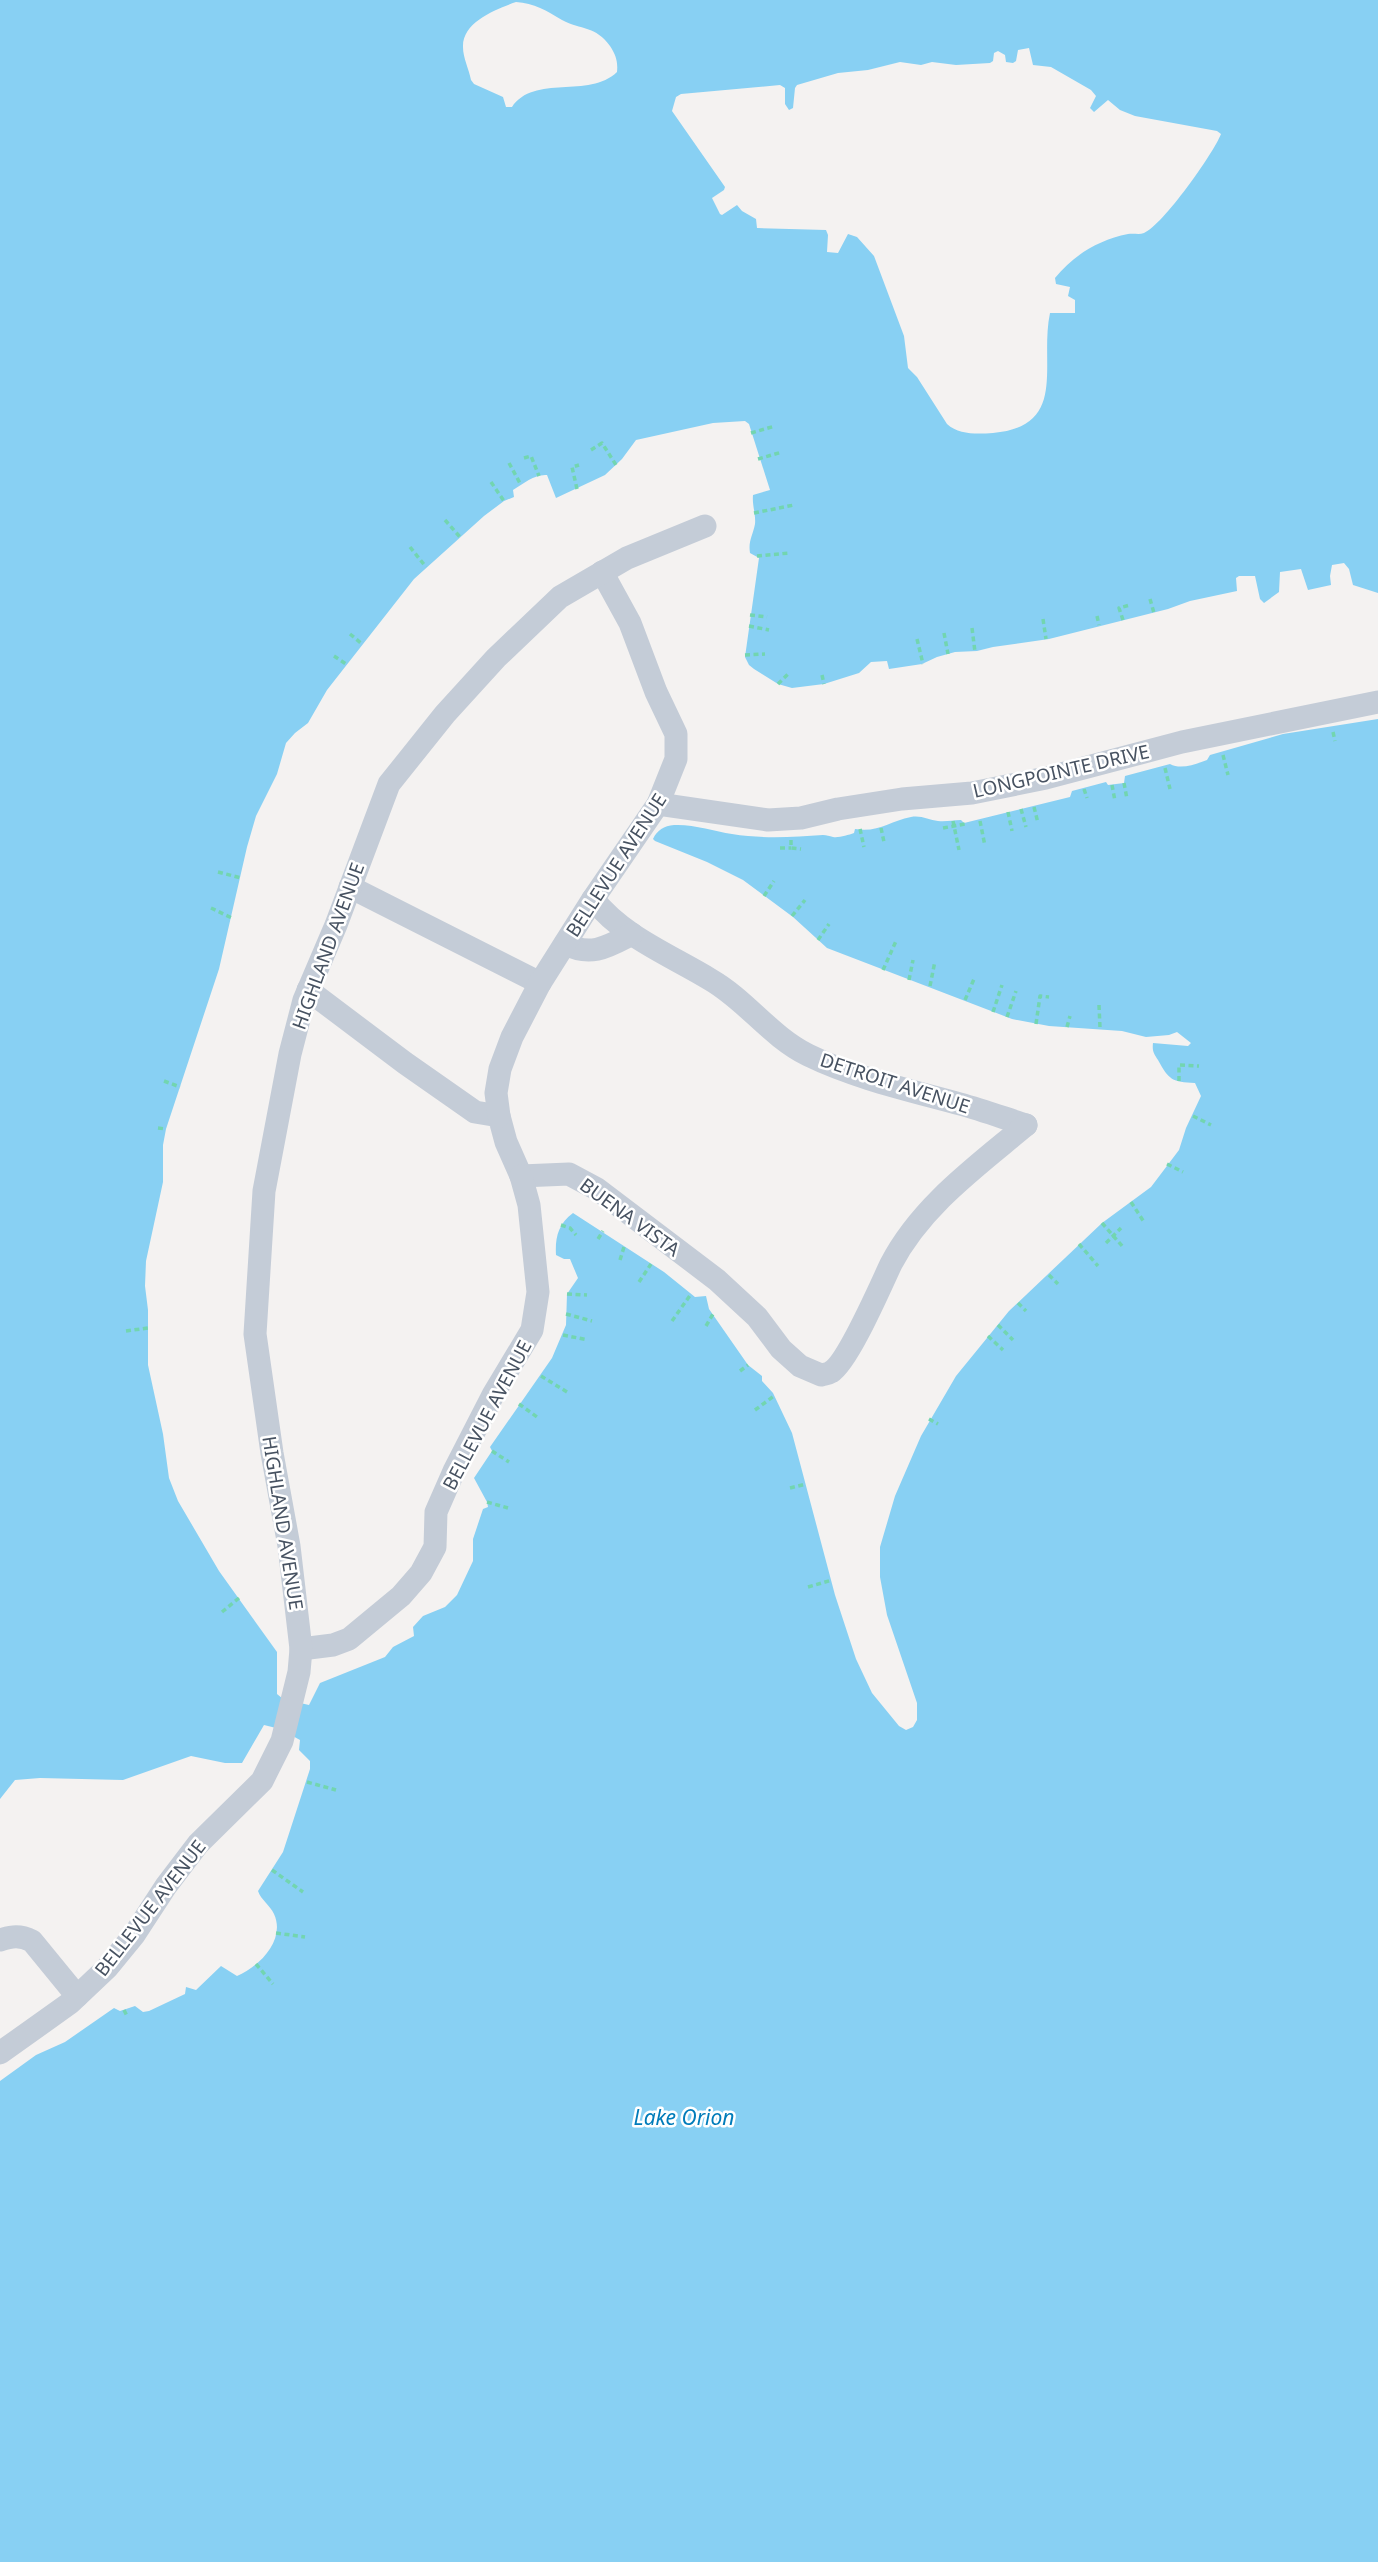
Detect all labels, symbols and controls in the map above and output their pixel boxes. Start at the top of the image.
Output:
street label: LONGPOINTE DRIVE [970,738,1152,804]
street label: BELLEVUE AVENUE [560,788,672,942]
street label: HIGHLAND AVENUE [286,859,370,1033]
street label: DETROIT AVENUE [817,1047,973,1119]
street label: BUENA VISTA [575,1172,686,1263]
street label: BELLEVUE AVENUE [436,1335,538,1495]
street label: HIGHLAND AVENUE [256,1434,310,1612]
street label: BELLEVUE AVENUE [89,1834,211,1982]
water label: Lake Orion [634,2103,734,2131]

